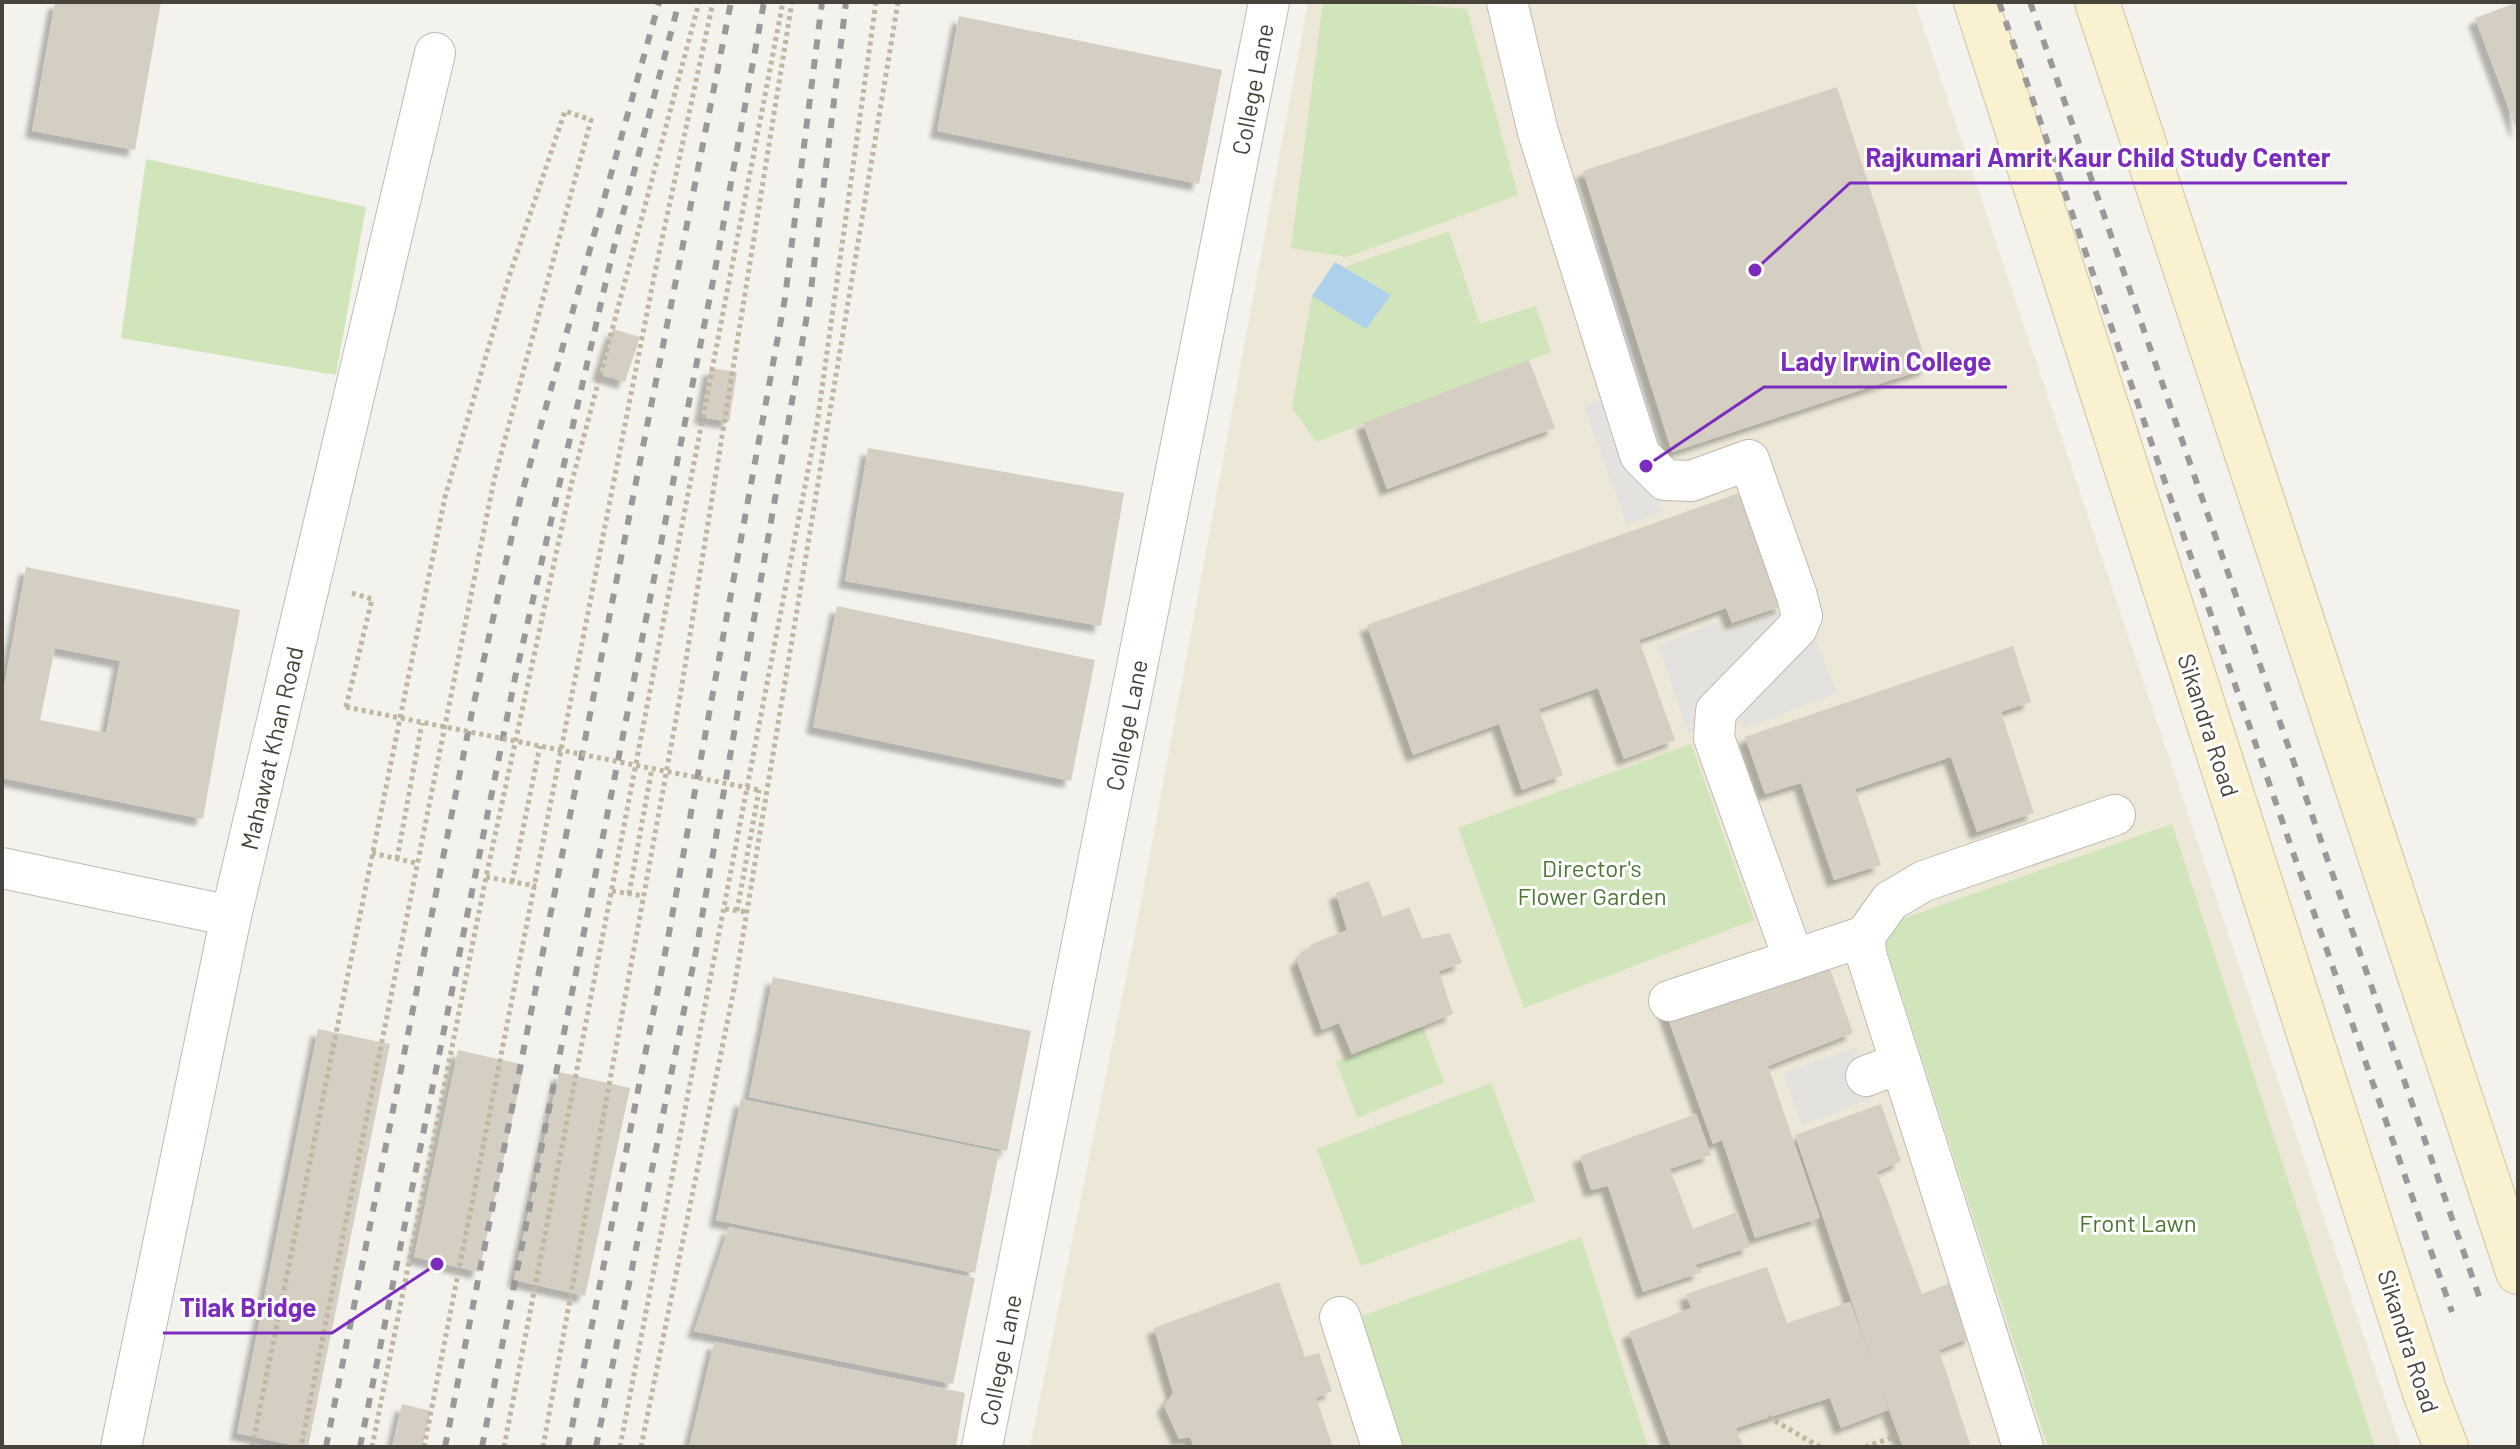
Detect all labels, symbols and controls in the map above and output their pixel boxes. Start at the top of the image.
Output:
street label: College Lane [1225,21,1279,157]
callout: Rajkumari Amrit Kaur Child Study Center [1850,133,2347,183]
text: Rajkumari Amrit Kaur Child Study Center [1865,141,2331,172]
callout: Lady Irwin College [1764,337,2007,387]
text: Lady Irwin College [1781,345,1991,376]
street label: Mahawat Khan Road [233,643,309,853]
street label: Sikandra Road [2172,650,2246,800]
street label: College Lane [1099,657,1153,793]
park label: Director's Flower Garden [1517,853,1667,910]
park label: Front Lawn [2079,1208,2197,1237]
street label: Sikandra Road [2372,1266,2446,1416]
callout: Tilak Bridge [163,1283,332,1333]
text: Tilak Bridge [180,1291,316,1322]
street label: College Lane [973,1292,1027,1428]

